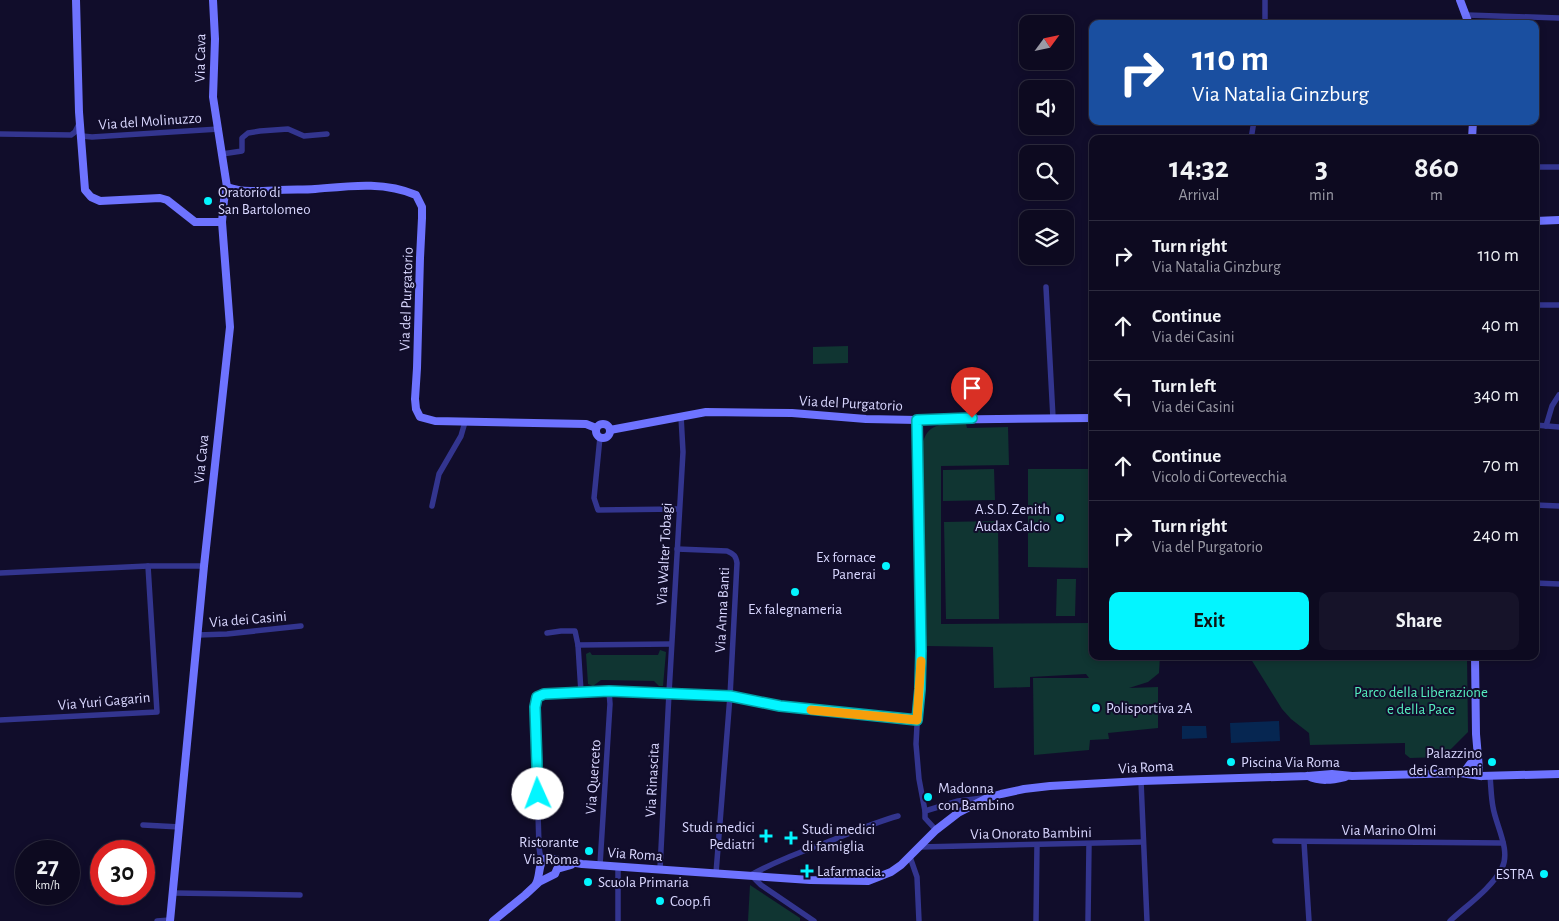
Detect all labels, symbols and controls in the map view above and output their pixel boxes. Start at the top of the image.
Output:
north arrow [1019,15,1074,70]
map controls [1019,15,1074,265]
street label: Via Cava [193,33,208,83]
icon: right [1109,40,1174,105]
text: 110 m [1192,42,1269,77]
button: sound [1019,80,1074,135]
text: Via Natalia Ginzburg [1192,83,1369,105]
street label: Via del Molinuzzo [98,110,202,133]
button: search [1019,145,1074,200]
text: 14:32 [1169,153,1229,183]
text: 3 [1315,153,1328,183]
text: 860 [1414,153,1459,183]
place label: Oratorio di San Bartolomeo [218,185,311,217]
text: Arrival [1178,187,1220,203]
text: min [1309,187,1334,203]
text: m [1430,187,1443,203]
marker: Oratorio di San Bartolomeo [202,195,214,207]
button: layers [1019,210,1074,265]
text: Turn right [1152,237,1227,256]
icon: right [1109,242,1137,270]
text: 110 m [1478,246,1519,265]
street label: Via del Purgatorio [397,247,416,351]
text: Via Natalia Ginzburg [1152,259,1281,275]
text: Continue [1152,307,1221,326]
icon: ahead [1109,312,1137,340]
text: 40 m [1481,316,1519,335]
text: Via dei Casini [1152,329,1235,345]
pin [951,367,993,418]
icon: arrive [958,374,986,402]
text: Turn left [1152,377,1216,396]
icon: left [1109,382,1137,410]
text: 340 m [1474,386,1519,405]
street label: Via del Purgatorio [799,393,903,414]
text: Via dei Casini [1152,399,1235,415]
street label: Via Cava [191,434,212,484]
text: Continue [1152,447,1221,466]
icon: ahead [1109,452,1137,480]
text: 70 m [1483,456,1519,475]
text: Vicolo di Cortevecchia [1152,469,1287,485]
street label: Via Walter Tobagi [654,502,675,606]
place label: A.S.D. Zenith Audax Calcio [975,502,1050,534]
marker: A.S.D. Zenith Audax Calcio [1054,512,1066,524]
text: Turn right [1152,517,1227,536]
icon: right [1109,522,1137,550]
text: 240 m [1473,526,1519,545]
text: Via del Purgatorio [1152,539,1263,555]
place label: Ex fornace Panerai [816,550,876,582]
marker: Ex fornace Panerai [880,560,892,572]
street label: Via Anna Banti [713,567,732,653]
marker: Ex falegnameria [789,586,801,598]
button: Exit [1109,592,1309,650]
button: Share [1319,592,1519,650]
place label: Ex falegnameria [748,602,842,617]
street label: Via dei Casini [209,609,287,630]
park label: Parco della Liberazione e della Pace [1354,685,1488,717]
street label: Via Yuri Gagarin [57,690,151,713]
place label: Polisportiva 2A [1106,701,1193,716]
marker: Polisportiva 2A [1090,702,1102,714]
street label: Via Querceto [583,739,604,815]
street label: Via Rinascita [643,742,662,818]
place label: Palazzino dei Campani [1409,746,1482,778]
place label: Piscina Via Roma [1241,755,1340,770]
marker: Piscina Via Roma [1225,756,1237,768]
marker: Palazzino dei Campani [1486,756,1498,768]
street label: Via Roma [1118,759,1174,776]
position arrow [511,767,563,819]
place label: Madonna con Bambino [938,781,1015,813]
marker: Madonna con Bambino [922,791,934,803]
place label: Studi medici Pediatri [682,820,755,852]
place label: Studi medici di famiglia [802,822,875,854]
street label: Via Marino Olmi [1342,823,1436,838]
street label: Via Onorato Bambini [970,825,1092,842]
marker: Studi medici Pediatri [759,829,773,843]
marker: Studi medici di famiglia [784,831,798,845]
place label: Ristorante Via Roma [519,835,579,867]
speed limit sign: 30 [90,840,155,905]
marker: Ristorante Via Roma [583,845,595,857]
street label: Via Roma [607,845,663,864]
text: 27 [36,854,59,879]
place label: Lafarmacia. [817,864,885,879]
marker: Lafarmacia. [801,865,813,877]
place label: ESTRA [1496,867,1534,882]
marker: ESTRA [1538,868,1550,880]
place label: Scuola Primaria [598,875,689,890]
marker: Scuola Primaria [582,876,594,888]
text: km/h [35,879,60,891]
place label: Coop.fi [670,894,711,909]
marker: Coop.fi [654,895,666,907]

